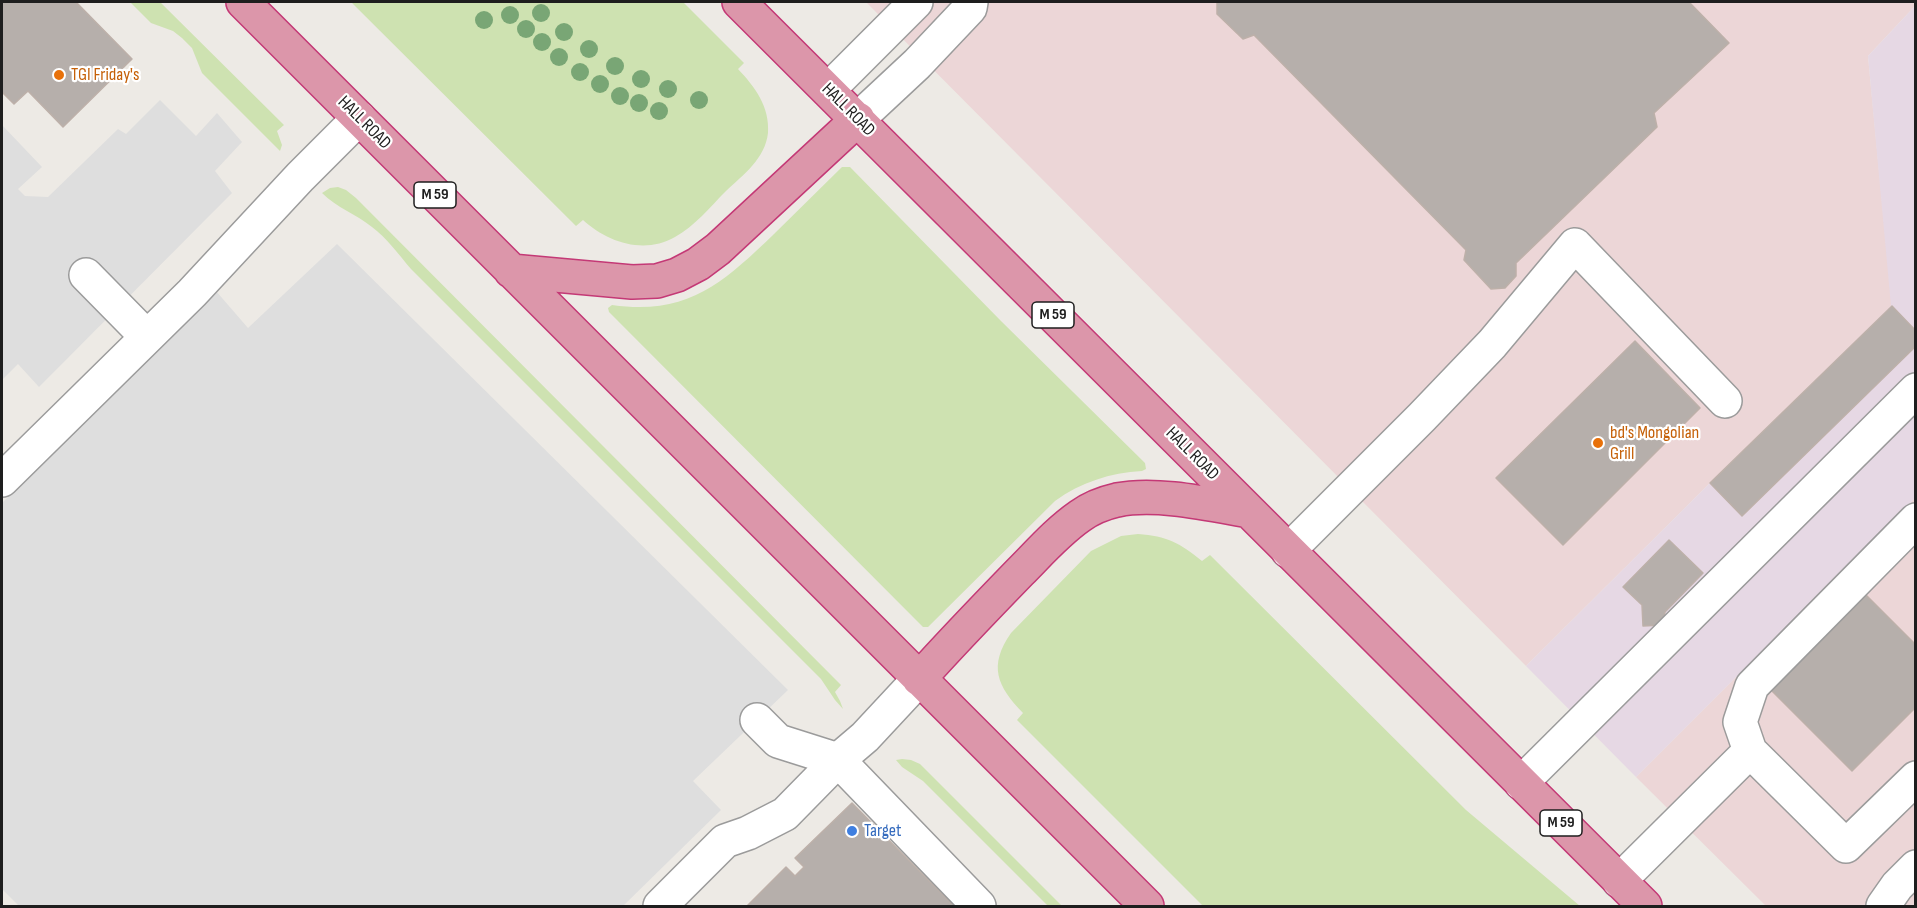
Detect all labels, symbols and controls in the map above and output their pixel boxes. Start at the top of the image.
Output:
place label: TGI Friday's [71,64,139,86]
marker: TGI Friday's [52,68,66,82]
street label: HALL ROAD [817,79,879,141]
street label: HALL ROAD [333,92,395,154]
road number: M 59 [414,182,456,208]
road number: M 59 [1032,302,1074,328]
place label: bd's Mongolian Grill [1610,422,1699,464]
street label: HALL ROAD [1161,423,1223,485]
marker: bd's Mongolian Grill [1591,436,1605,450]
road number: M 59 [1540,810,1582,836]
place label: Target [864,820,902,842]
marker: Target [845,824,859,838]

